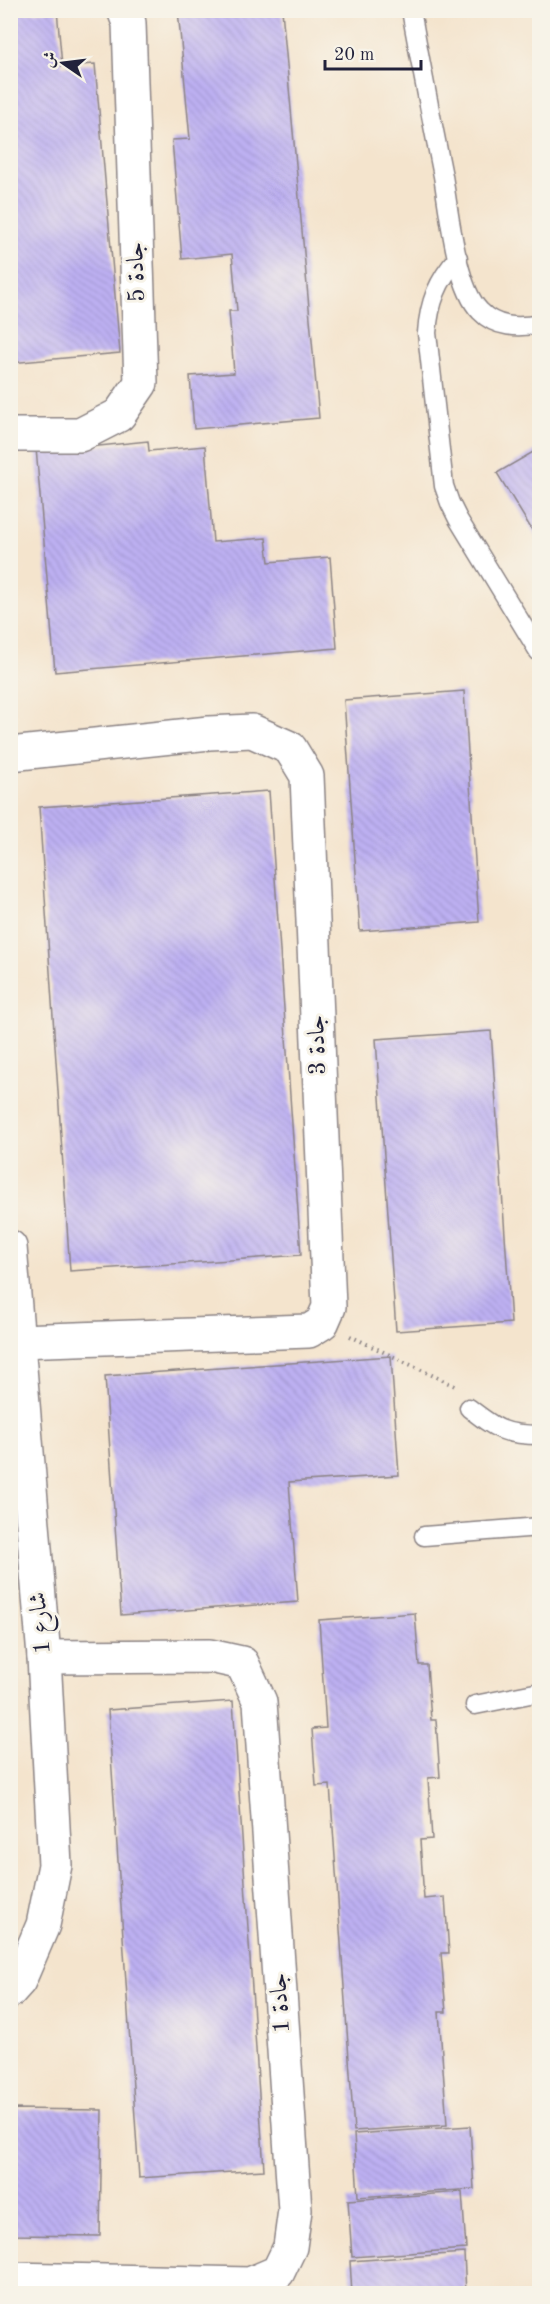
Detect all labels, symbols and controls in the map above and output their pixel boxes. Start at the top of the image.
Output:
north arrow [33,33,93,93]
scale bar [325,33,421,71]
text: 20 m [334,46,374,64]
text: ش [41,50,60,69]
street label: جادة 5 [124,241,150,303]
street label: جادة 3 [305,1014,331,1076]
street label: شارع 1 [26,1590,62,1655]
street label: جادة 1 [267,1972,295,2034]

